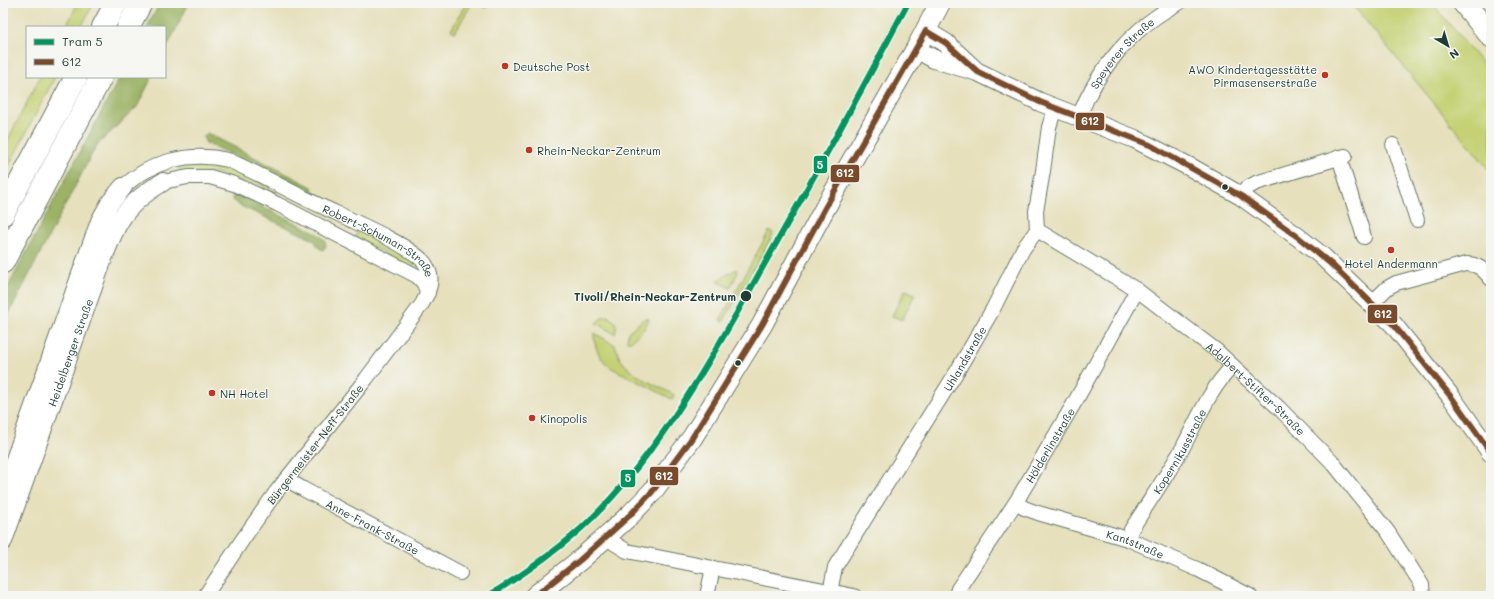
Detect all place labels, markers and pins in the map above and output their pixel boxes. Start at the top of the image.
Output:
place label: Deutsche Post [513,59,590,74]
marker: Deutsche Post [500,61,510,71]
place label: AWO Kindertagesstätte Pirmasenserstraße [1188,62,1317,90]
marker: AWO Kindertagesstätte Pirmasenserstraße [1320,70,1330,80]
place label: Rhein-Neckar-Zentrum [537,143,661,158]
marker: Rhein-Neckar-Zentrum [524,145,534,155]
unlabelled marker [1220,182,1230,192]
marker: Hotel Andermann [1386,245,1396,255]
place label: Hotel Andermann [1344,256,1438,271]
place label: Tivoli/Rhein-Neckar-Zentrum [574,289,736,304]
marker: Tivoli/Rhein-Neckar-Zentrum [739,289,753,303]
unlabelled marker [733,358,743,368]
place label: NH Hotel [220,386,268,401]
marker: NH Hotel [207,388,217,398]
place label: Kinopolis [540,411,587,426]
marker: Kinopolis [527,413,537,423]

